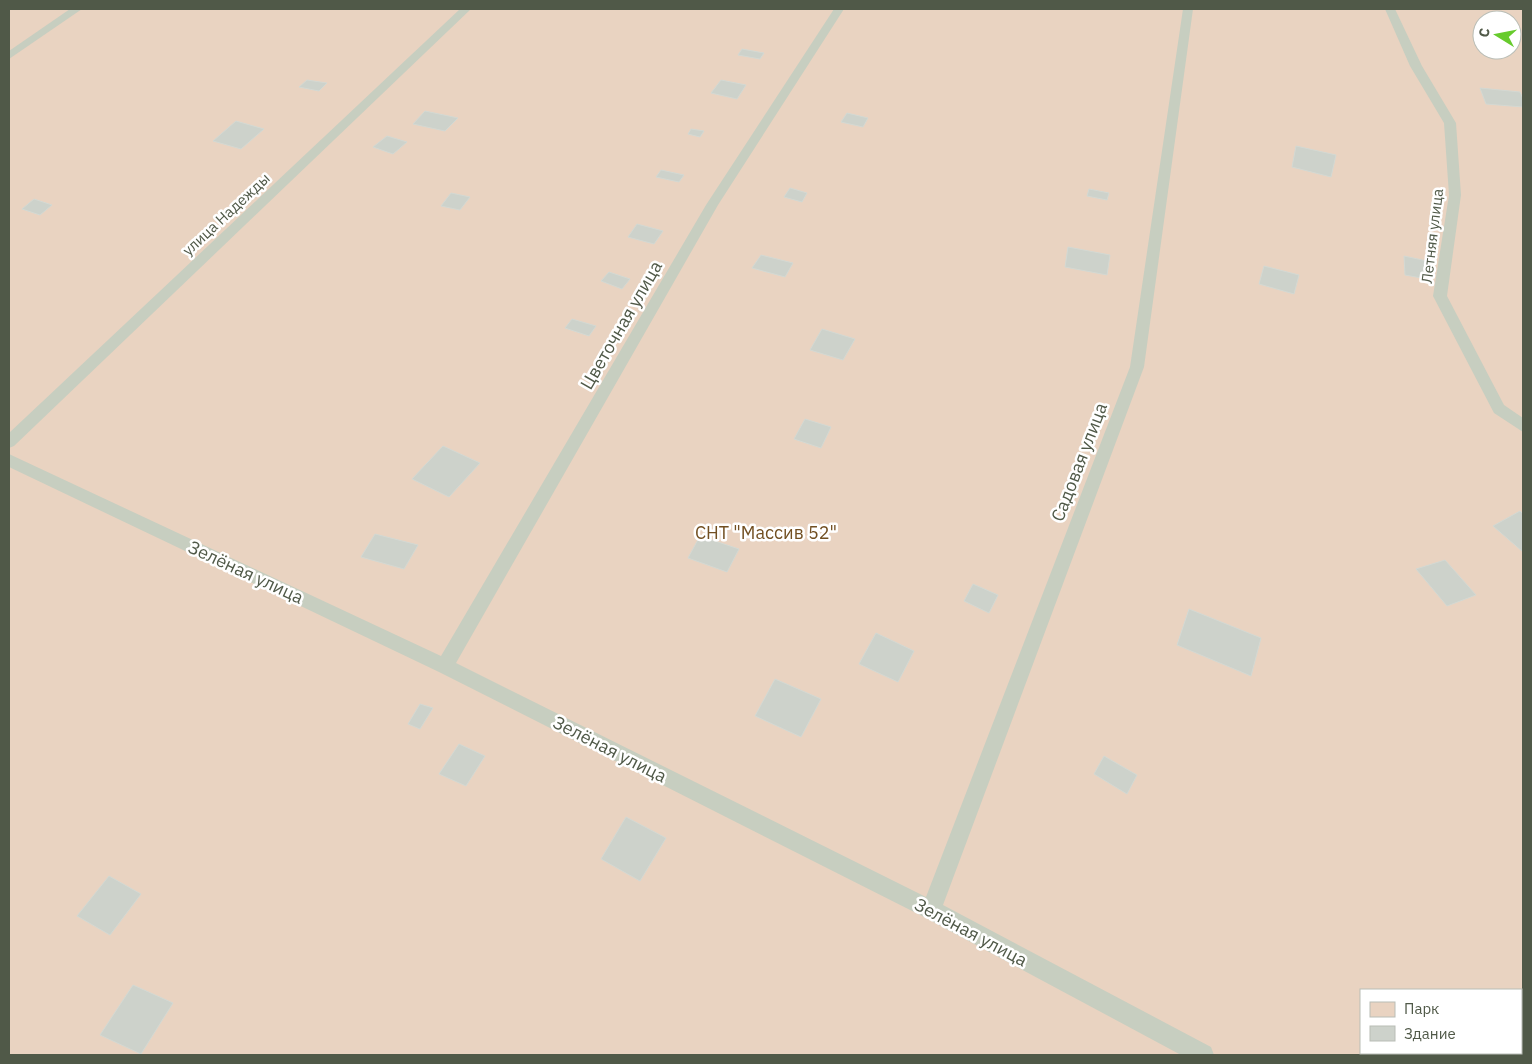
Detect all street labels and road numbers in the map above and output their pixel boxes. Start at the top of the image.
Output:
street label: улица Надежды [178,169,274,259]
street label: Летняя улица [1417,188,1447,284]
street label: Цветочная улица [575,256,667,393]
street label: Садовая улица [1046,399,1112,525]
street label: Зелёная улица [185,535,308,609]
street label: Зелёная улица [549,710,671,788]
street label: Зелёная улица [911,893,1032,972]

